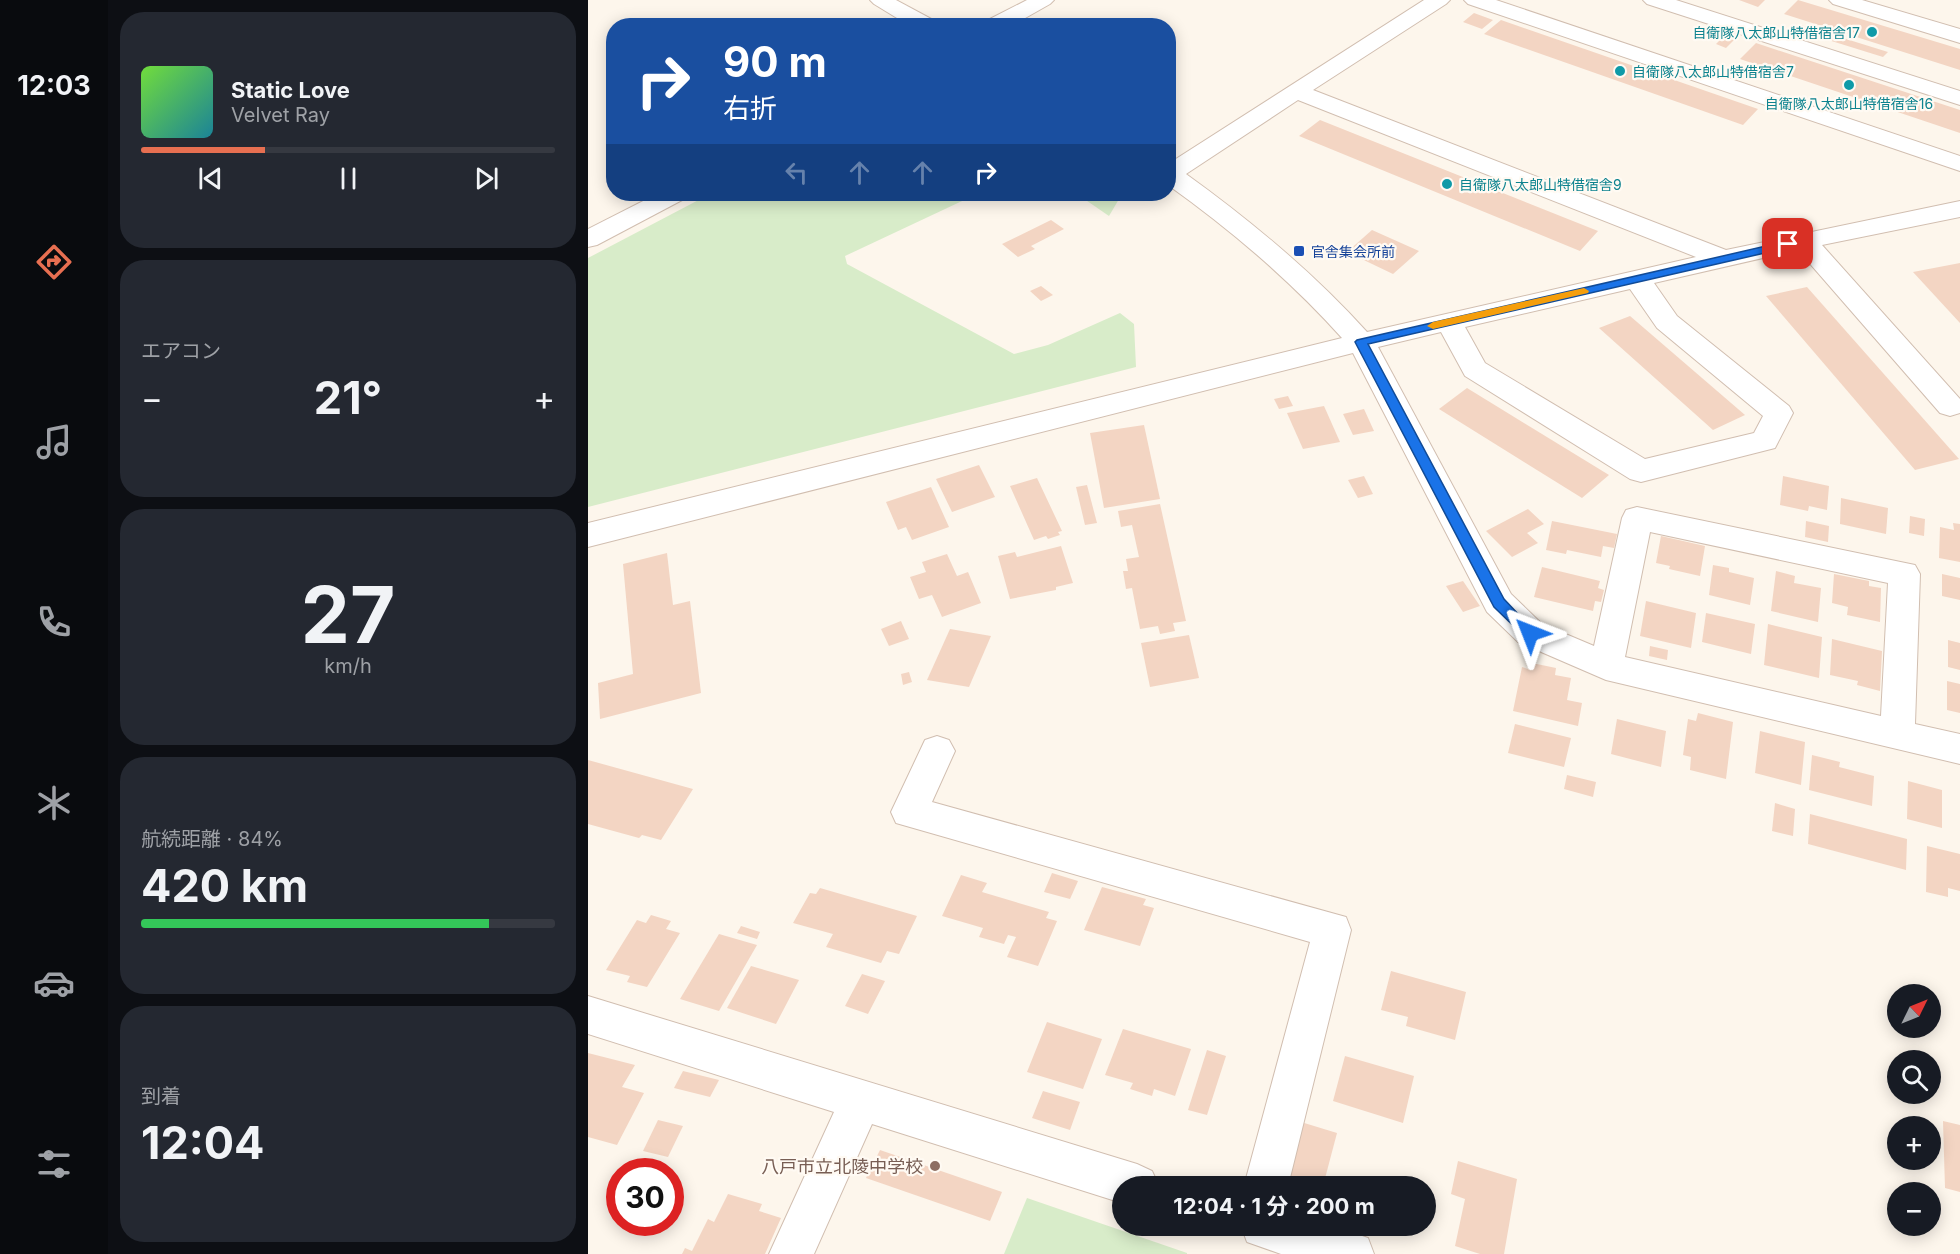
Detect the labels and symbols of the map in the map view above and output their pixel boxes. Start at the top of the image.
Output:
place label: 自衛隊八太郎山特借宿舎17 [1692,24,1860,41]
marker: 自衛隊八太郎山特借宿舎17 [1865,25,1879,39]
place label: 自衛隊八太郎山特借宿舎7 [1632,63,1794,80]
marker: 自衛隊八太郎山特借宿舎7 [1613,64,1627,78]
marker: 自衛隊八太郎山特借宿舎16 [1842,78,1856,92]
place label: 自衛隊八太郎山特借宿舎16 [1765,95,1933,112]
place label: 自衛隊八太郎山特借宿舎9 [1459,176,1622,193]
marker: 自衛隊八太郎山特借宿舎9 [1440,177,1454,191]
pin [1762,218,1813,269]
place label: 官舎集会所前 [1311,243,1395,260]
marker: 官舎集会所前 [1292,244,1306,258]
position arrow [1498,601,1562,665]
north arrow [1887,984,1941,1038]
place label: 八戸市立北陵中学校 [761,1156,923,1177]
speed limit sign: 30 [606,1158,684,1236]
marker: 八戸市立北陵中学校 [928,1159,942,1173]

